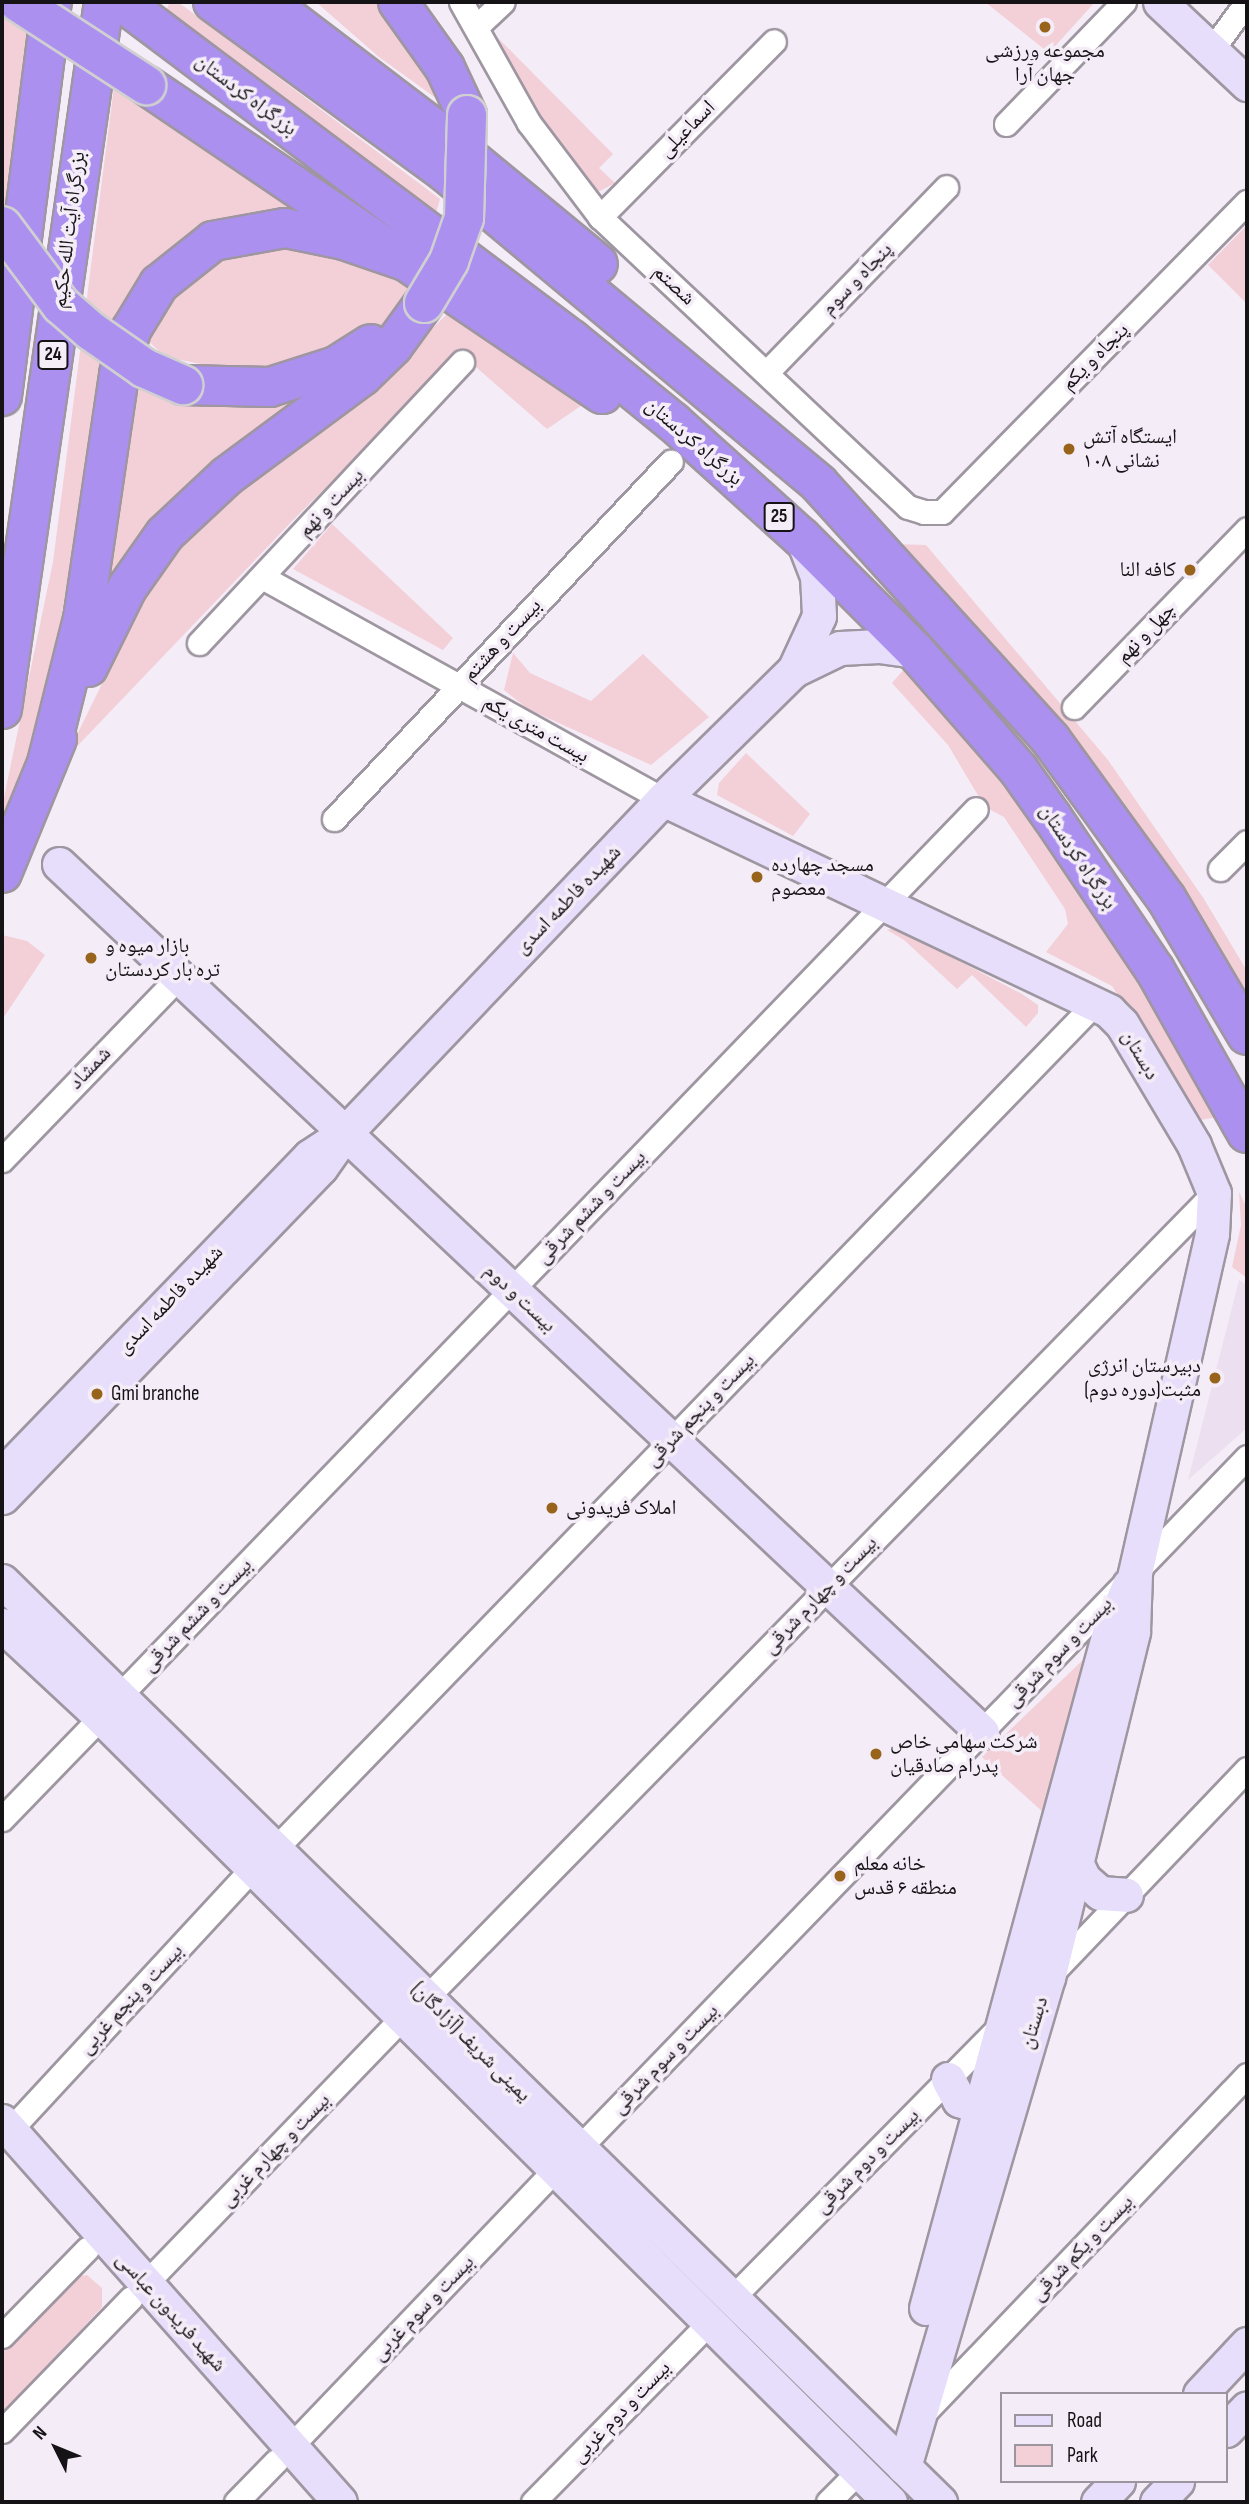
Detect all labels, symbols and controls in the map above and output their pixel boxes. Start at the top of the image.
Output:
marker: مجموعه ورزشی جهان آرا [1037,19,1053,35]
place label: مجموعه ورزشی جهان آرا [985,38,1105,88]
street label: بزرگراه کردستان [190,48,302,142]
street label: اسماعیلی [653,95,721,163]
street label: بزرگراه آیت الله حکیم [47,150,91,310]
street label: پنجاه و سوم [816,237,898,321]
street label: شصتم [648,259,700,311]
street label: پنجاه و یکم [1056,318,1134,396]
road number: 24 [37,340,69,370]
street label: بزرگراه کردستان [640,393,748,491]
place label: ایستگاه آتش نشانی ۱۰۸ [1083,424,1177,474]
marker: ایستگاه آتش نشانی ۱۰۸ [1061,441,1077,457]
street label: بیست و نهم [293,463,369,543]
road number: 25 [763,502,795,532]
place label: کافه النا [1119,557,1176,583]
marker: کافه النا [1182,562,1198,578]
street label: بیست و هشتم [457,593,547,687]
street label: چهل و نهم [1111,597,1181,669]
street label: بیست متری یکم [478,689,594,769]
street label: بزرگراه کردستان [1034,800,1122,914]
street label: شهیده فاطمه اسدی [509,840,627,960]
place label: مسجد چهارده معصوم [771,852,874,902]
marker: مسجد چهارده معصوم [749,869,765,885]
place label: بازار میوه و تره بار کردستان [105,933,220,983]
marker: بازار میوه و تره بار کردستان [83,950,99,966]
street label: دبستان [1115,1026,1165,1084]
street label: شمشاد [63,1041,117,1095]
street label: بیست و ششم شرقی [530,1145,652,1269]
street label: شهیده فاطمه اسدی [111,1240,229,1360]
street label: بیست و دوم [479,1258,561,1338]
street label: بیست و پنجم شرقی [639,1348,761,1472]
place label: دبیرستان انرژی مثبت(دوره دوم) [1084,1353,1201,1403]
marker: دبیرستان انرژی مثبت(دوره دوم) [1207,1370,1223,1386]
place label: Gmi branche [111,1381,200,1407]
marker: Gmi branche [89,1386,105,1402]
place label: املاک فریدونی [566,1495,676,1521]
marker: املاک فریدونی [544,1500,560,1516]
street label: بیست و چهارم شرقی [757,1531,883,1659]
street label: بیست و ششم شرقی [136,1553,258,1677]
street label: بیست و سوم شرقی [1000,1592,1118,1712]
place label: شرکت سهامی خاص پدرام صادقیان [890,1729,1038,1779]
marker: شرکت سهامی خاص پدرام صادقیان [868,1746,884,1762]
place label: خانه معلم منطقه ۶ قدس [854,1851,957,1901]
marker: خانه معلم منطقه ۶ قدس [832,1868,848,1884]
street label: بیست و پنجم غربی [73,1938,189,2060]
street label: یمینی شریف (آزادگان) [406,1977,536,2107]
street label: دبستان [1014,1994,1054,2052]
street label: بیست و سوم شرقی [606,1999,724,2119]
street label: بیست و چهارم غربی [214,2088,336,2212]
street label: بیست و دوم شرقی [809,2103,925,2219]
street label: بیست و یکم شرقی [1025,2190,1139,2306]
street label: شهید فریدون عباسی [110,2247,232,2377]
street label: بیست و سوم غربی [366,2250,480,2366]
street label: بیست و دوم غربی [566,2356,676,2468]
legend [1000,2392,1228,2483]
text: Road [1067,2408,1102,2433]
north arrow [21,2413,91,2483]
text: N [28,2422,52,2445]
text: Park [1067,2443,1098,2468]

